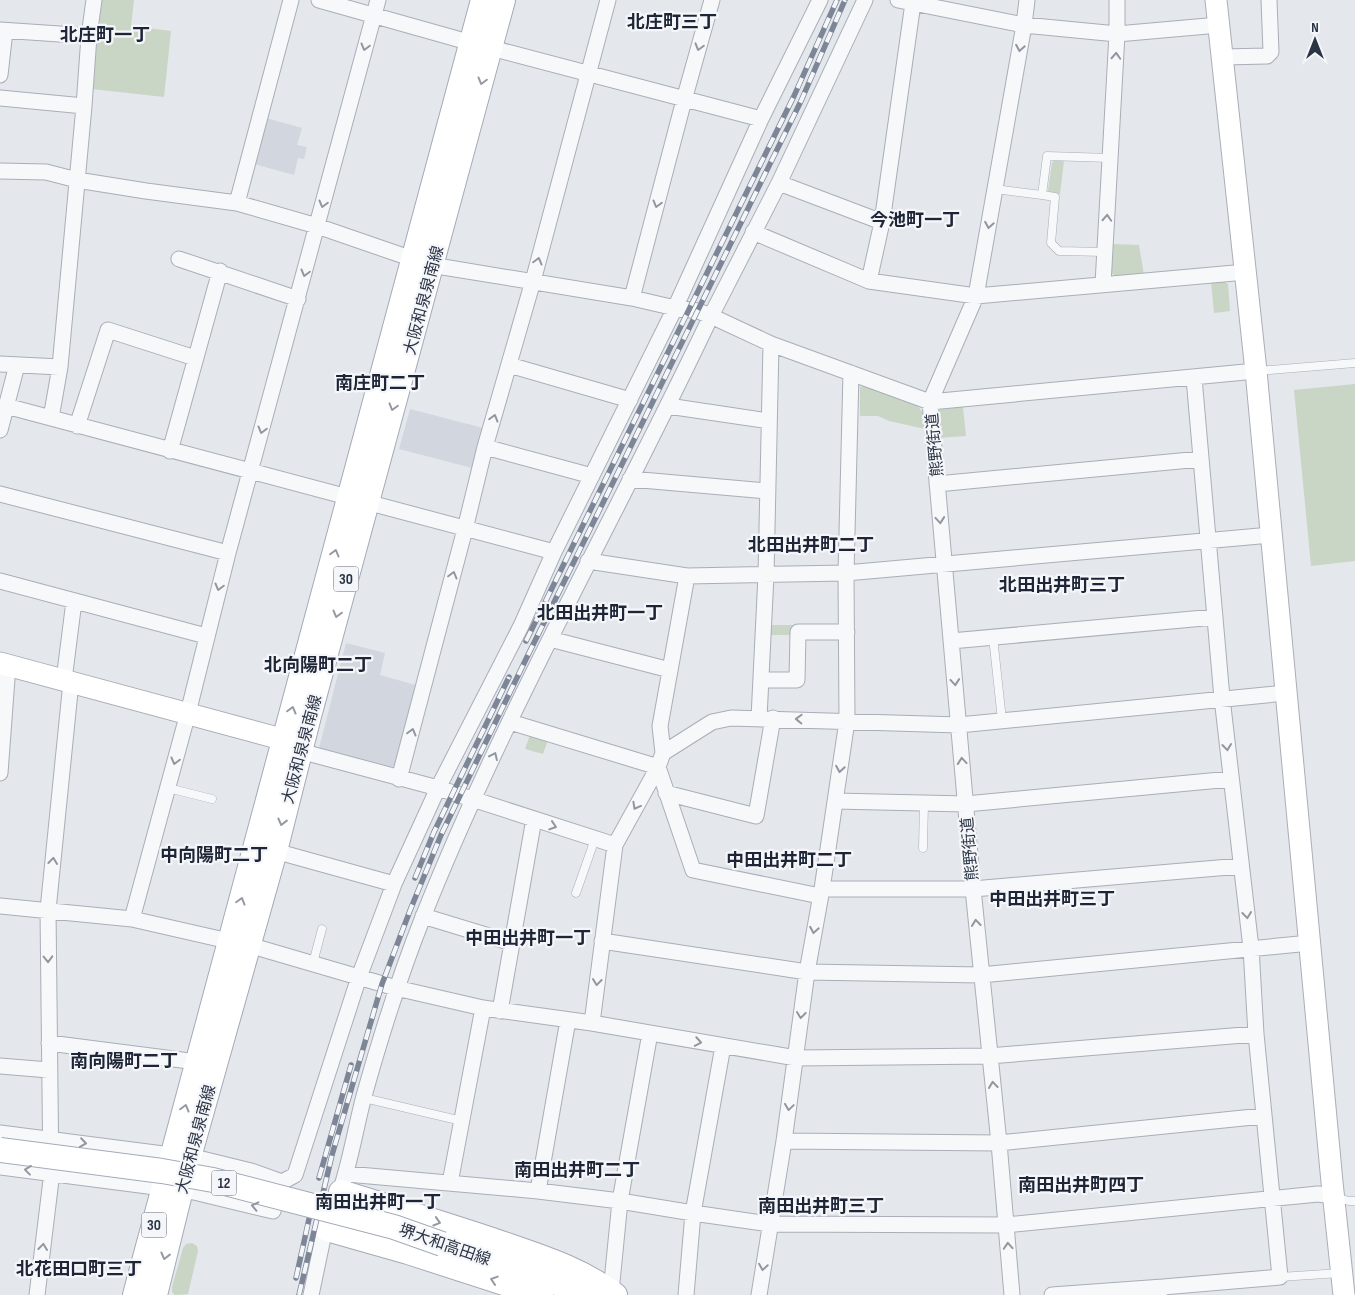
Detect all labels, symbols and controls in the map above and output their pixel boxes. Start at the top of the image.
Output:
district label: 北庄町三丁 [627,12,717,33]
north arrow [1290,15,1340,65]
text: N [1311,19,1319,36]
district label: 北庄町一丁 [60,25,150,46]
one-way arrow [361,42,371,51]
one-way arrow [694,42,704,51]
one-way arrow [1016,44,1026,53]
one-way arrow [1111,52,1122,60]
one-way arrow [477,76,487,84]
one-way arrow [652,199,662,207]
one-way arrow [318,200,329,208]
district label: 今池町一丁 [870,210,960,231]
one-way arrow [1101,214,1112,222]
one-way arrow [984,221,994,230]
street label: 大阪和泉泉南線 [401,244,448,357]
one-way arrow [533,258,543,266]
one-way arrow [300,268,310,277]
district label: 南庄町二丁 [335,373,425,394]
one-way arrow [389,402,399,410]
street label: 熊野街道 [923,412,948,478]
one-way arrow [488,414,498,422]
one-way arrow [258,425,268,433]
one-way arrow [934,516,945,524]
district label: 北田出井町二丁 [748,535,874,556]
one-way arrow [329,550,339,558]
road number: 30 [334,566,358,592]
one-way arrow [447,571,458,580]
district label: 北田出井町三丁 [999,575,1125,596]
one-way arrow [215,582,225,590]
district label: 北田出井町一丁 [537,603,663,624]
one-way arrow [332,610,343,618]
district label: 北向陽町二丁 [264,655,372,676]
one-way arrow [949,678,960,686]
street label: 大阪和泉泉南線 [279,693,326,806]
one-way arrow [287,707,297,715]
one-way arrow [794,714,802,724]
one-way arrow [406,729,416,737]
one-way arrow [1221,743,1232,751]
one-way arrow [488,752,499,761]
one-way arrow [170,756,181,765]
one-way arrow [957,757,968,765]
one-way arrow [835,765,846,773]
one-way arrow [632,800,642,809]
street label: 熊野街道 [958,816,983,882]
one-way arrow [277,818,288,826]
one-way arrow [549,820,557,830]
district label: 中向陽町二丁 [160,845,268,866]
district label: 中田出井町二丁 [726,850,852,871]
one-way arrow [47,857,58,865]
district label: 中田出井町三丁 [989,889,1115,910]
one-way arrow [236,897,246,905]
one-way arrow [1241,911,1252,919]
one-way arrow [971,919,982,927]
one-way arrow [810,925,820,934]
district label: 中田出井町一丁 [465,928,591,949]
one-way arrow [43,955,53,963]
one-way arrow [592,978,603,986]
one-way arrow [796,1011,807,1019]
one-way arrow [694,1036,703,1046]
district label: 南向陽町二丁 [70,1051,178,1072]
one-way arrow [987,1080,998,1088]
street label: 大阪和泉泉南線 [173,1083,220,1196]
one-way arrow [784,1103,795,1111]
one-way arrow [179,1105,189,1113]
one-way arrow [79,1138,87,1148]
district label: 南田出井町二丁 [514,1160,640,1181]
one-way arrow [24,1165,32,1176]
road number: 12 [212,1170,236,1196]
district label: 南田出井町四丁 [1018,1175,1144,1196]
district label: 南田出井町一丁 [315,1192,441,1213]
district label: 南田出井町三丁 [758,1196,884,1217]
one-way arrow [250,1201,259,1212]
road number: 30 [142,1212,166,1238]
one-way arrow [433,1217,441,1227]
street label: 堺大和高田線 [396,1221,493,1270]
one-way arrow [37,1242,48,1250]
one-way arrow [1003,1242,1014,1250]
one-way arrow [160,1251,170,1259]
district label: 北花田口町三丁 [16,1259,142,1280]
one-way arrow [758,1263,769,1271]
one-way arrow [490,1276,499,1286]

